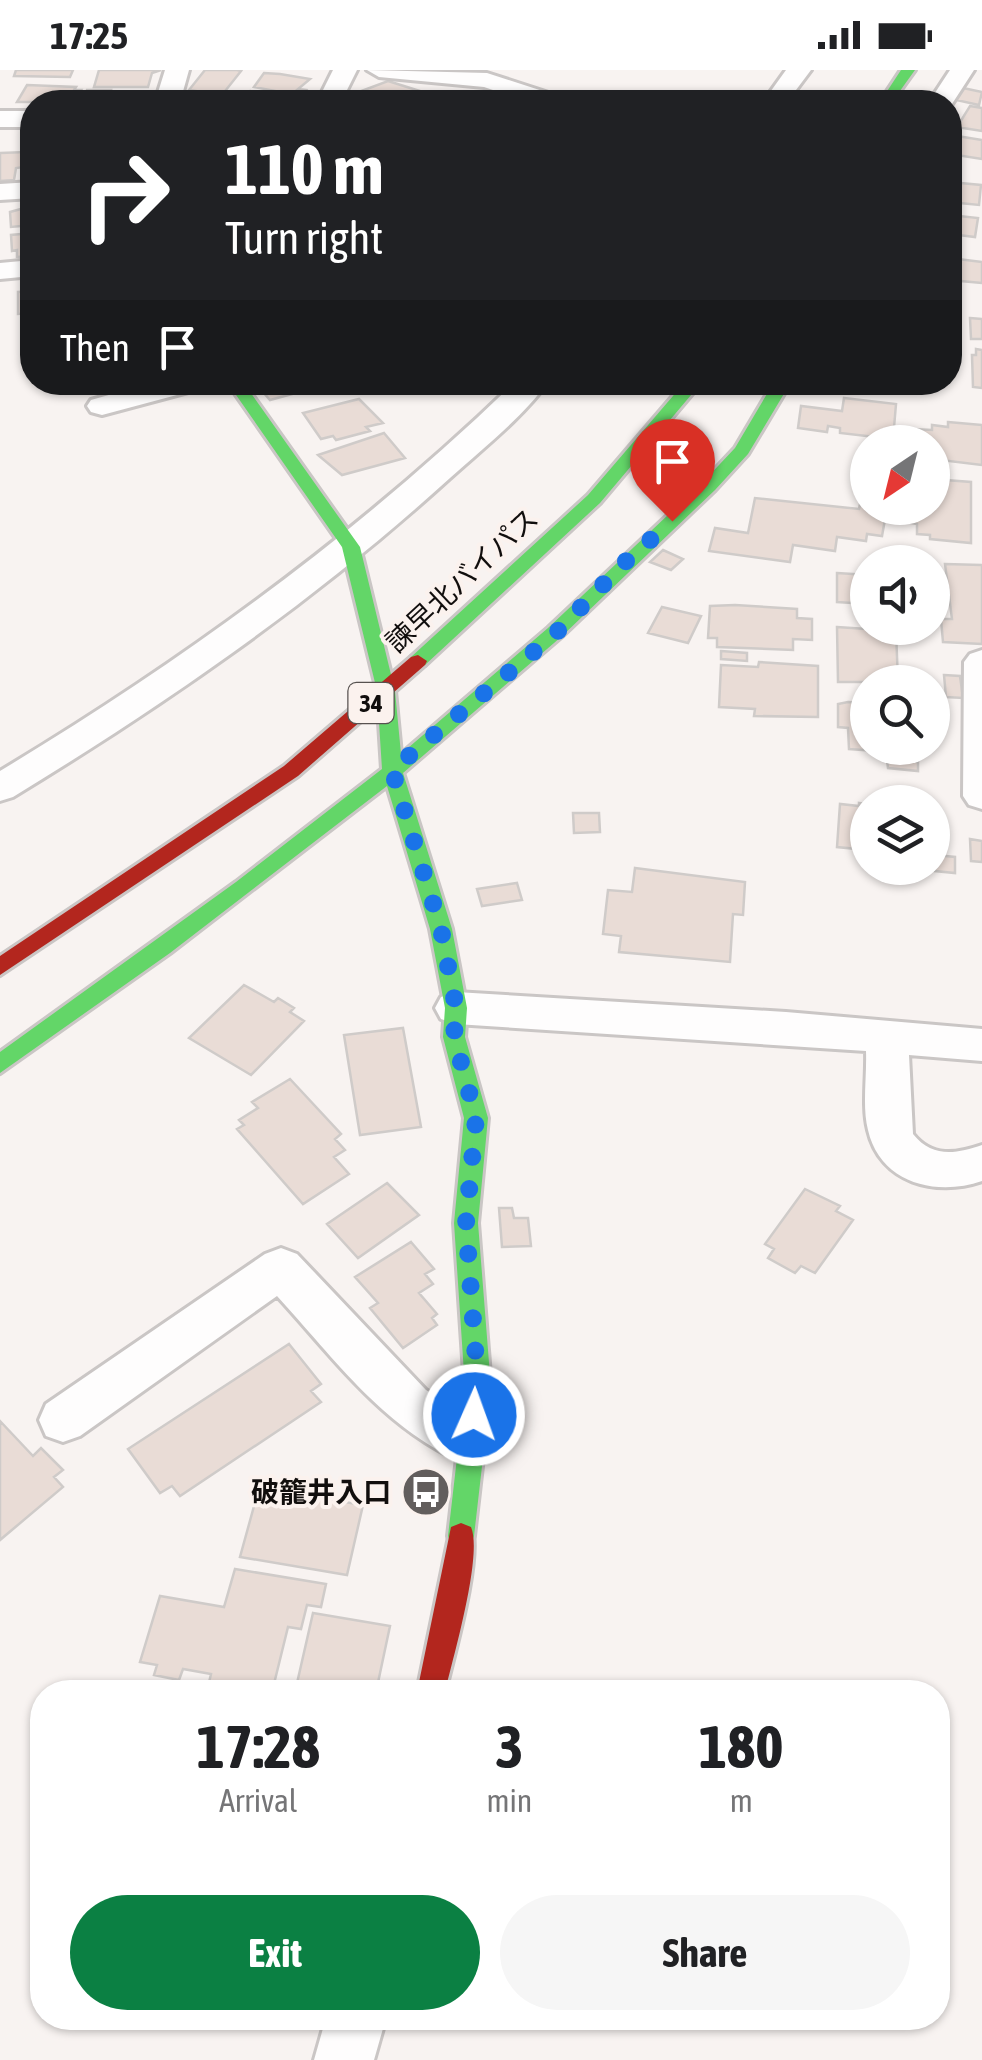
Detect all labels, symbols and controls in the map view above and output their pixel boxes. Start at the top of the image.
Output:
text: 17:25 [50,14,128,57]
text: 110 m [225,129,384,209]
icon: right [60,130,190,260]
text: Turn right [225,212,383,264]
icon: arrive [150,320,205,375]
text: Then [60,326,130,369]
pin [630,419,715,522]
north arrow [850,425,950,525]
map controls [850,425,950,885]
icon: arrive [645,434,700,489]
street label: 諫早北バイパス [380,502,544,658]
button: sound [850,545,950,645]
button: search [850,665,950,765]
road number: 34 [348,683,394,723]
button: layers [850,785,950,885]
position arrow [422,1363,526,1467]
bus stop icon: 破籠井入口 [400,1466,452,1518]
place label: 破籠井入口 [251,1476,391,1508]
text: 17:28 [196,1712,320,1781]
text: 3 [495,1712,524,1781]
text: 180 [699,1712,783,1781]
text: Arrival [219,1782,297,1819]
text: min [486,1782,532,1819]
text: m [730,1782,753,1819]
button: Exit [70,1895,480,2010]
button: Share [500,1895,910,2010]

